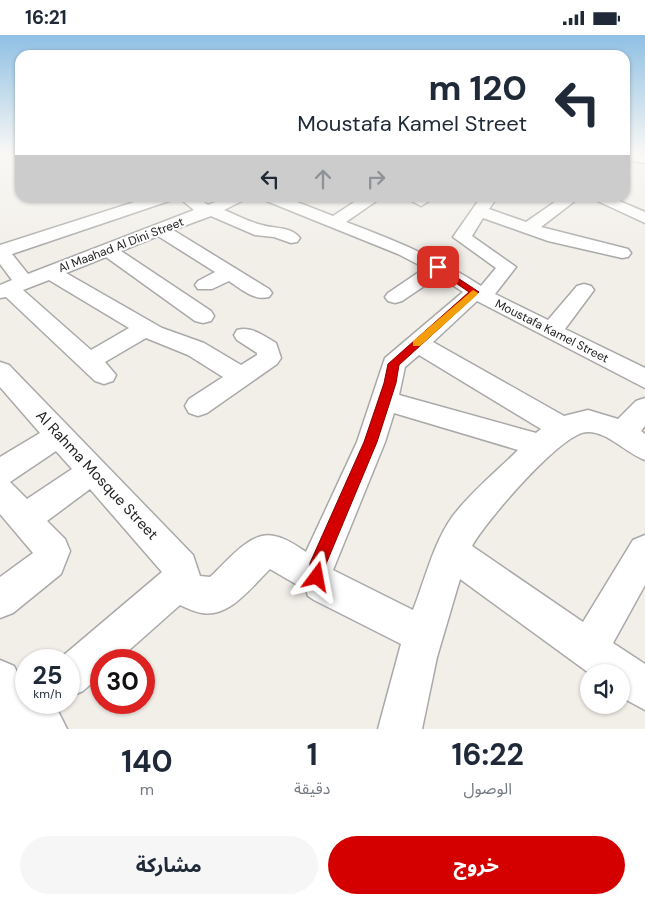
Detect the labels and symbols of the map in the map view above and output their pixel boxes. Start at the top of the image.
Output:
street label: Al Maahad Al Dini Street [56,214,186,276]
pin [417,246,459,288]
street label: Moustafa Kamel Street [493,295,612,367]
street label: Al Rahma Mosque Street [32,406,162,544]
position arrow [290,550,342,602]
speed limit sign: 30 [90,649,155,714]

